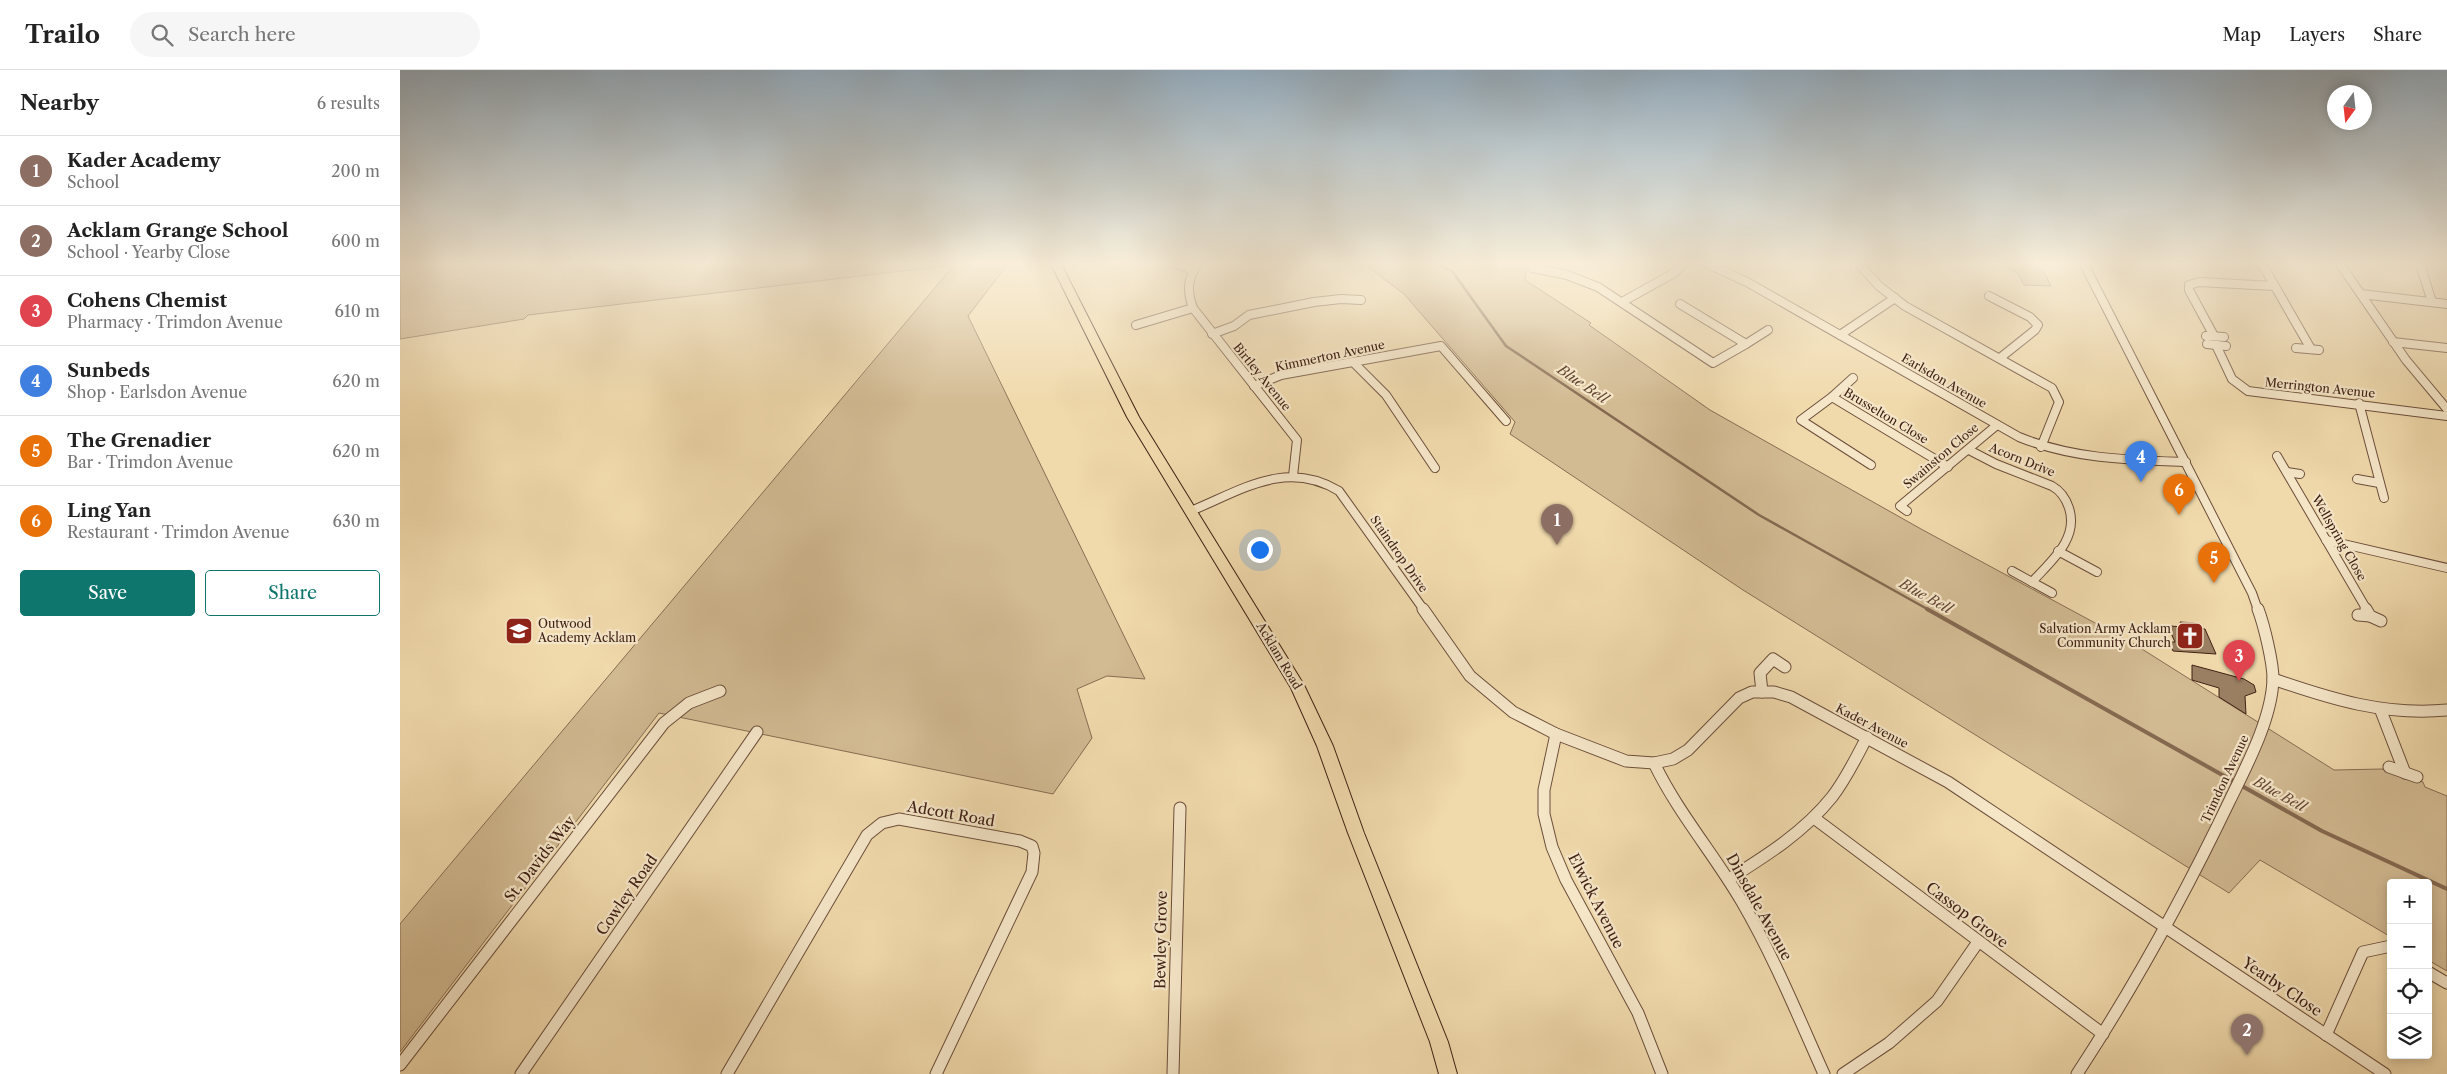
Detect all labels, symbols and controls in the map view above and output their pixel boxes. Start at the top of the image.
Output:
search box [130,12,480,57]
text: Trailo [25,20,100,49]
icon: search [148,21,176,49]
text: Search here [188,23,296,46]
text: Map [2223,24,2261,46]
text: Layers [2289,24,2345,46]
text: Share [2373,24,2422,46]
north arrow [2327,85,2372,130]
text: Nearby [20,90,99,115]
text: 6 results [317,93,380,113]
text: Kader Academy [67,149,220,172]
text: 1 [32,161,40,181]
text: 200 m [331,161,380,181]
text: School [67,172,119,192]
text: Acklam Grange School [67,219,288,242]
text: 2 [31,231,41,251]
text: 600 m [331,231,380,251]
text: School · Yearby Close [67,242,230,262]
text: Cohens Chemist [67,289,227,312]
text: 3 [31,301,41,321]
text: 610 m [335,301,380,321]
text: Pharmacy · Trimdon Avenue [67,312,283,332]
street label: Kimmerton Avenue [1274,337,1386,374]
street label: Birtley Avenue [1230,340,1295,414]
street label: Earlsdon Avenue [1899,350,1990,411]
text: Sunbeds [67,359,150,382]
water label: Blue Bell [1553,360,1613,408]
text: 4 [31,371,41,391]
text: 620 m [332,371,380,391]
street label: Merrington Avenue [2264,374,2376,401]
text: Shop · Earlsdon Avenue [67,382,247,402]
street label: Brusselton Close [1841,384,1931,447]
street label: Swainston Close [1900,420,1982,491]
text: The Grenadier [67,429,211,452]
street label: Acorn Drive [1986,439,2057,480]
text: 5 [32,441,40,461]
text: 620 m [332,441,380,461]
pin: 4 [2125,441,2157,482]
text: Bar · Trimdon Avenue [67,452,233,472]
pin: 6 [2163,474,2195,515]
street label: Wellspring Close [2308,491,2370,584]
text: Ling Yan [67,499,151,522]
pin: 1 [1541,504,1573,545]
text: 6 [31,511,41,531]
text: 630 m [333,511,380,531]
street label: Staindrop Drive [1367,512,1432,595]
text: Restaurant · Trimdon Avenue [67,522,289,542]
your location [1247,537,1273,563]
pin: 5 [2198,542,2230,583]
button: Save [20,570,195,616]
button: Share [205,570,380,616]
water label: Blue Bell [1896,574,1957,619]
school or university icon: Outwood Academy Acklam [504,616,534,646]
place label: Outwood Academy Acklam [537,616,636,645]
street label: Acklam Road [1253,618,1306,693]
place label: Salvation Army Acklam Community Church [2039,621,2171,650]
church icon: Salvation Army Acklam Community Church [2175,621,2205,651]
pin: 3 [2223,640,2255,681]
street label: Kader Avenue [1833,700,1911,751]
street label: Trimdon Avenue [2198,732,2252,825]
water label: Blue Bell [2250,772,2311,817]
street label: Adcott Road [905,796,996,831]
street label: St. Davids Way [500,811,580,906]
street label: Elwick Avenue [1564,850,1629,952]
street label: Dinsdale Avenue [1722,850,1797,964]
street label: Cowley Road [592,851,661,939]
street label: Cassop Grove [1922,878,2012,952]
map controls [2387,879,2432,1059]
button: + [2387,879,2432,924]
street label: Bewley Grove [1150,891,1171,989]
button: − [2387,924,2432,969]
street label: Yearby Close [2238,952,2326,1020]
button: locate [2387,969,2432,1014]
pin: 2 [2231,1014,2263,1055]
button: layers [2387,1014,2432,1059]

